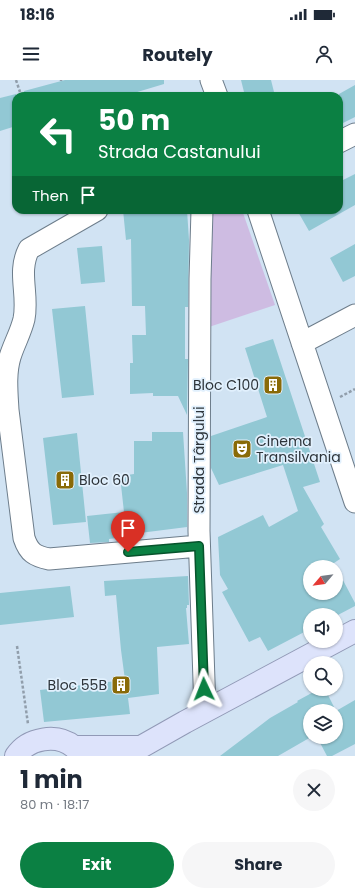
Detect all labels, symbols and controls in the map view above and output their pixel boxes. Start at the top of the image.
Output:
text: 18:16 [20,4,55,25]
text: Routely [142,42,213,67]
icon: menu [20,43,42,65]
icon: person [313,43,335,65]
text: 50 m [98,101,170,140]
icon: left [32,108,84,160]
text: Strada Castanului [98,139,261,164]
icon: arrive [77,184,99,206]
text: Then [32,185,69,206]
building icon: Bloc C100 [262,374,284,396]
place label: Bloc C100 [193,375,259,395]
street label: Strada Târgului [189,406,209,514]
place label: Cinema Transilvania [256,431,341,467]
theatre icon: Cinema Transilvania [231,438,253,460]
building icon: Bloc 60 [54,469,76,491]
place label: Bloc 60 [79,470,130,490]
pin [111,511,145,552]
icon: arrive [117,517,139,539]
north arrow [303,560,343,600]
map controls [303,560,343,744]
button: sound [303,608,343,648]
button: search [303,656,343,696]
position arrow [183,668,225,710]
building icon: Bloc 55B [110,674,132,696]
place label: Bloc 55B [48,675,107,695]
button: layers [303,704,343,744]
text: 1 min [20,763,83,796]
button: close [293,769,335,811]
text: 80 m · 18:17 [20,795,89,814]
button: Exit [20,842,174,888]
button: Share [182,842,335,888]

